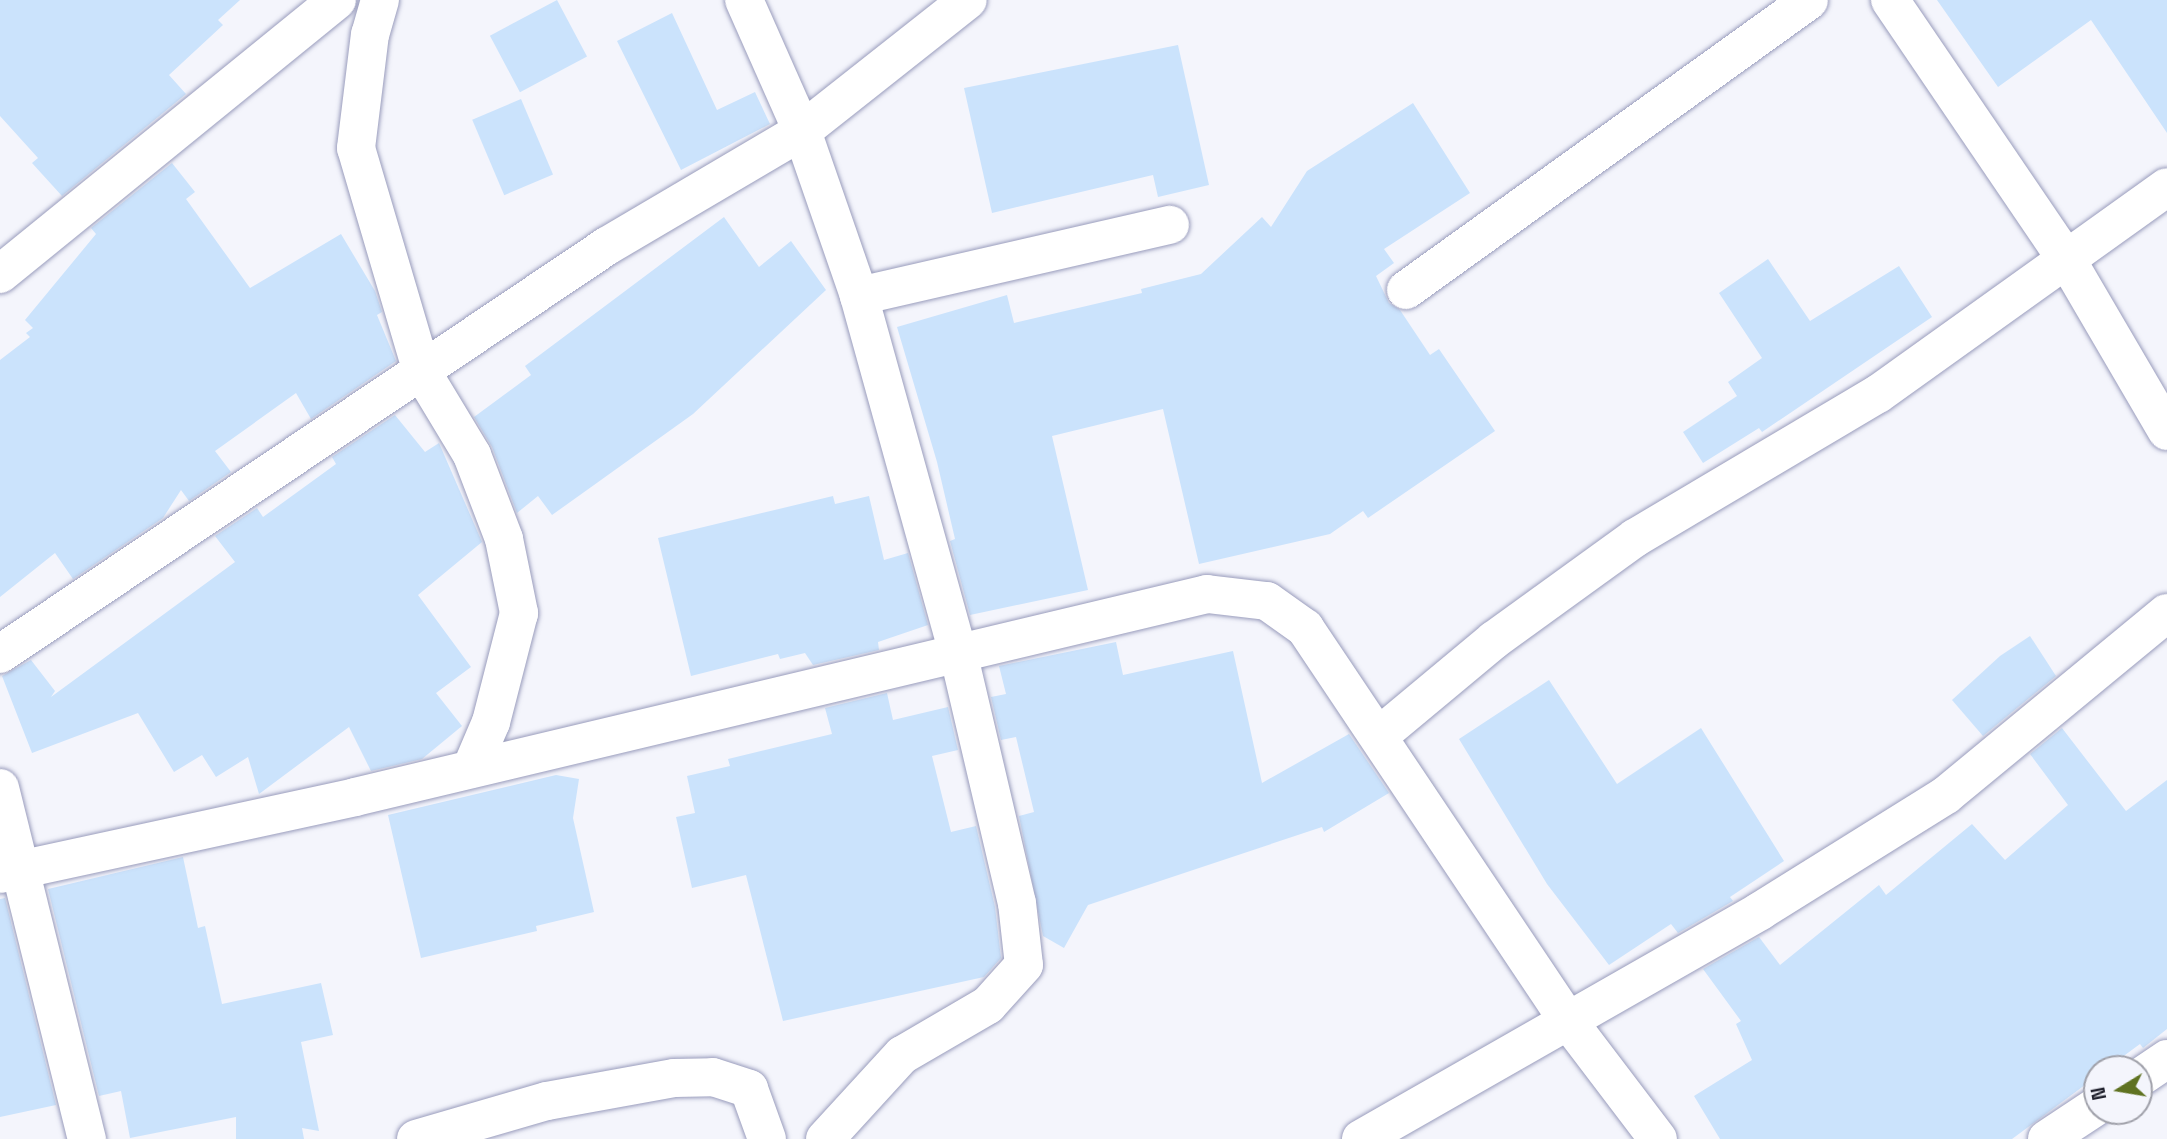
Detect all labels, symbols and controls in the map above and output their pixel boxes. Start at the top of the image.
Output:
north arrow [2083,1055,2153,1125]
text: N [2085,1085,2112,1102]

